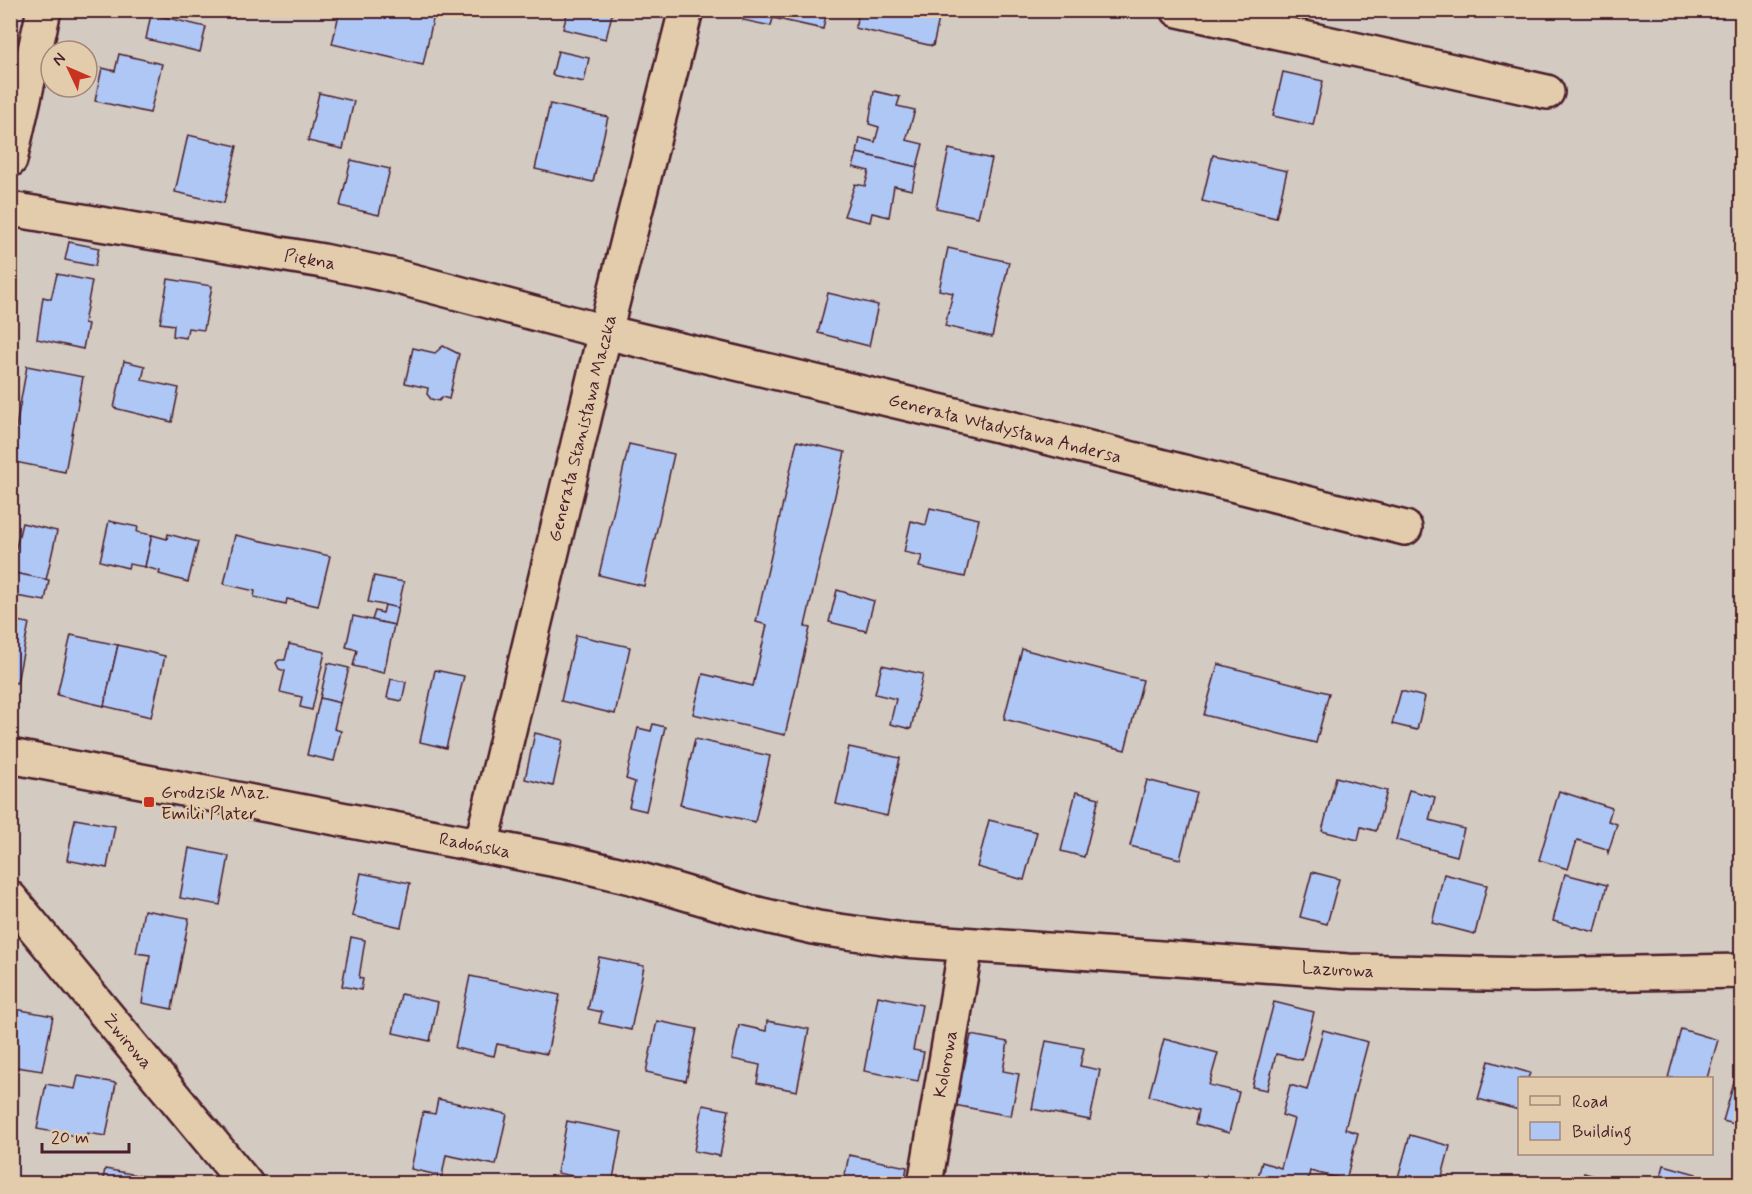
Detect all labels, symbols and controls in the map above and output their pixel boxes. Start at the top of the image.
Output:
north arrow [39,39,99,99]
text: N [48,48,71,71]
street label: Piękna [282,244,337,276]
street label: Generała Stanisława Maczka [543,312,623,544]
street label: Generała Władysława Andersa [886,388,1124,470]
place label: Grodzisk Maz. Emilii Plater [161,781,269,826]
marker: Grodzisk Maz. Emilii Plater [142,795,156,809]
street label: Radońska [437,827,513,865]
street label: Lazurowa [1301,956,1375,984]
street label: Żwirowa [97,1009,158,1075]
street label: Kolorowa [928,1029,964,1100]
legend [1518,1077,1713,1155]
text: Road [1572,1090,1608,1114]
scale bar [42,1116,129,1154]
text: Building [1572,1120,1632,1146]
text: 20 m [51,1126,89,1150]

